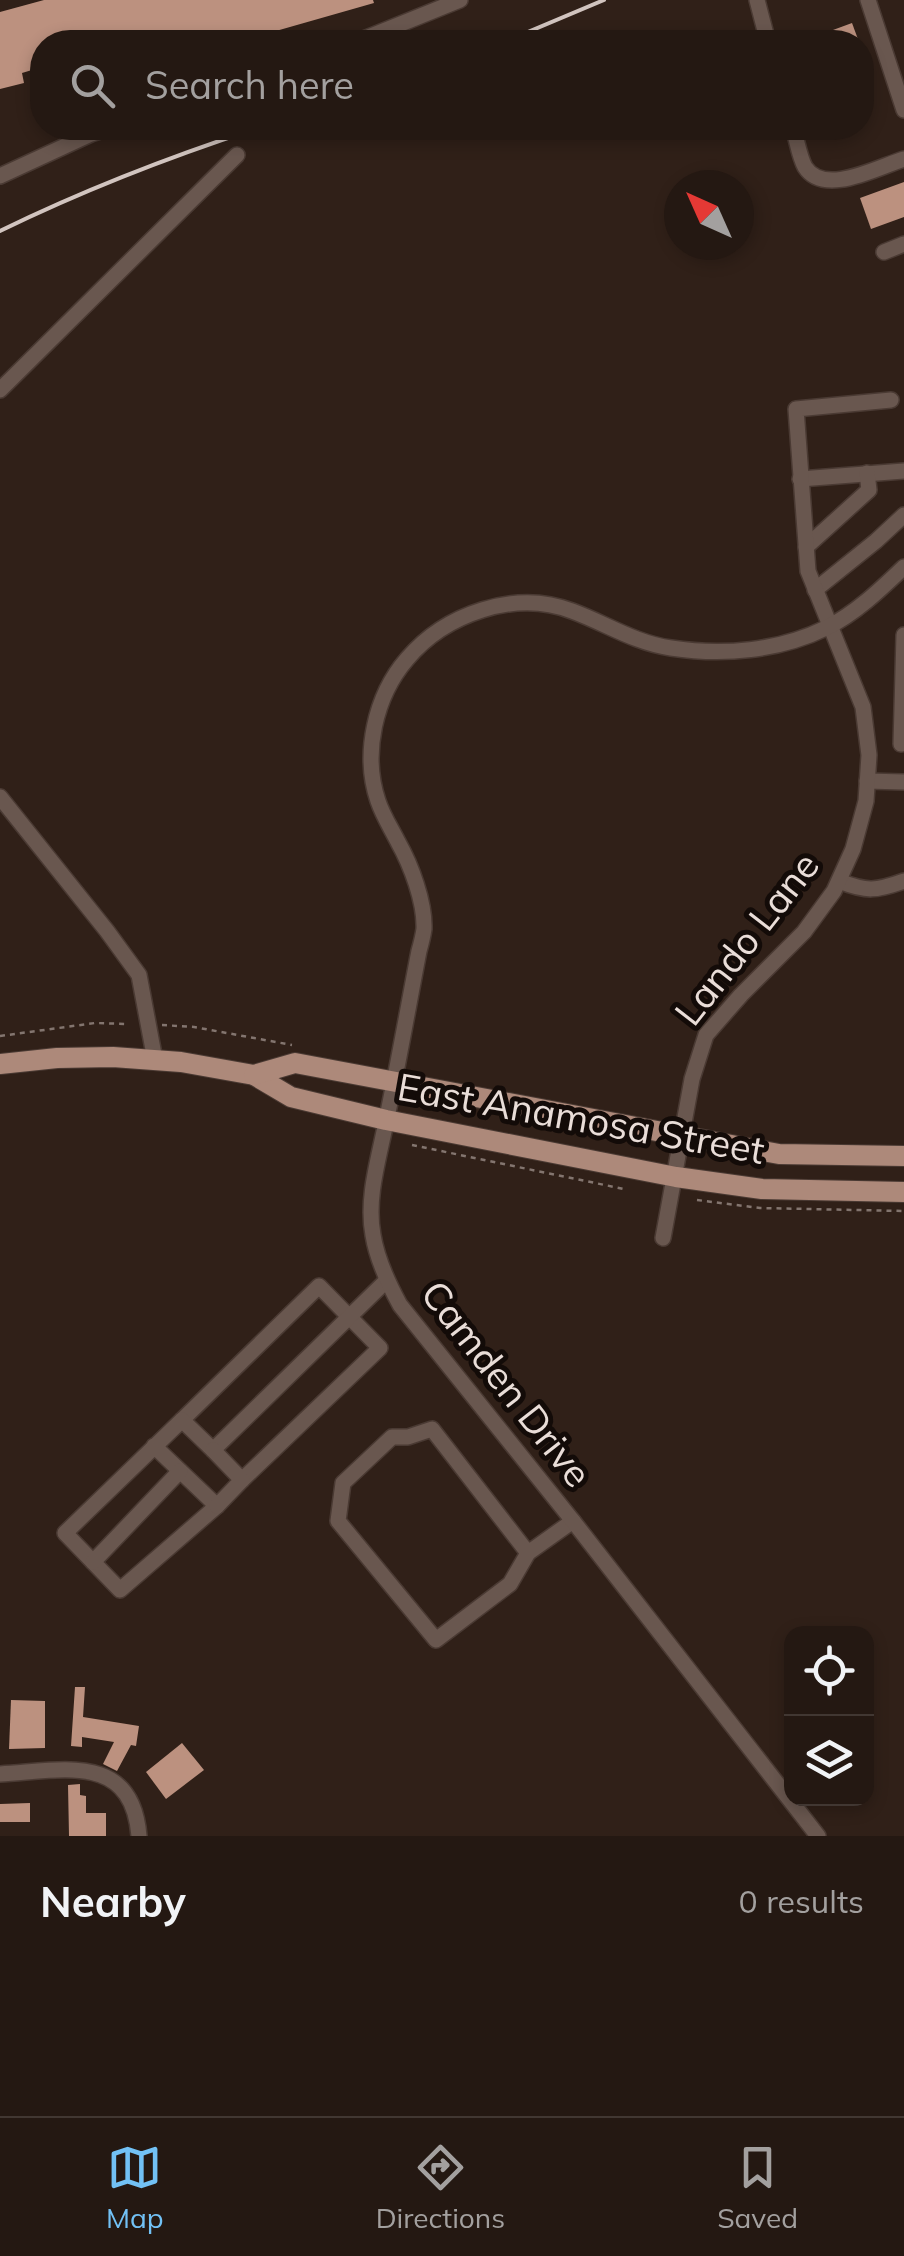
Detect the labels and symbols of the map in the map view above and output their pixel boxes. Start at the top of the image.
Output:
north arrow [664,170,754,260]
street label: Lando Lane [664,842,829,1035]
street label: East Anamosa Street [394,1062,768,1174]
street label: Camden Drive [411,1271,602,1496]

